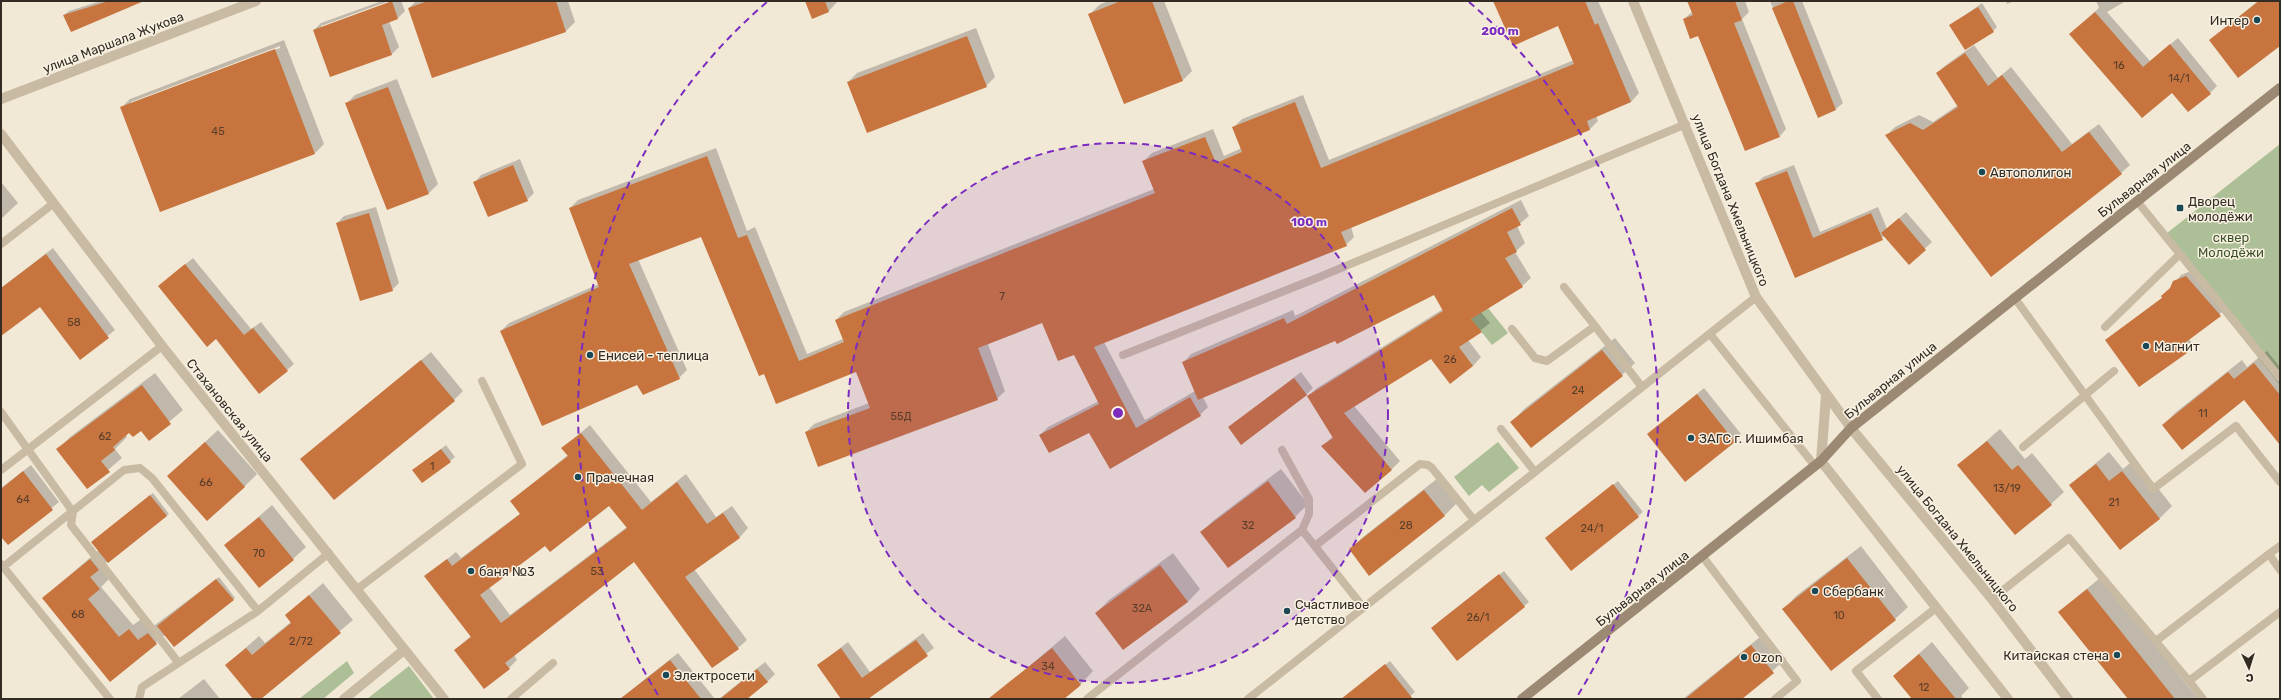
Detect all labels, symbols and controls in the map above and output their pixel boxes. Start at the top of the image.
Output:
street label: улица Маршала Жукова [41,9,186,76]
place label: Интер [2210,13,2249,28]
marker: Интер [2252,15,2262,25]
text: 200 m [1481,24,1519,38]
house number: 16 [2113,59,2125,72]
house number: 14/1 [2168,72,2190,85]
street label: улица Богдана Хмельницкого [1689,112,1772,289]
house number: 45 [211,125,225,138]
street label: Бульварная улица [2095,138,2194,220]
place label: Автополигон [1990,165,2071,180]
marker: Автополигон [1977,167,1987,177]
place label: Дворец молодёжи [2188,194,2253,224]
marker: Дворец молодёжи [2175,203,2185,213]
text: 100 m [1291,215,1327,229]
park label: сквер Молодёжи [2198,230,2264,260]
house number: 7 [999,290,1005,303]
house number: 58 [67,316,81,329]
street label: Бульварная улица [1841,339,1939,422]
place label: Магнит [2154,339,2200,354]
marker: Магнит [2141,341,2151,351]
place label: Енисей - теплица [598,348,709,363]
marker: Енисей - теплица [585,350,595,360]
house number: 26 [1443,353,1457,366]
street label: Стахановская улица [183,356,276,465]
house number: 24 [1571,384,1585,397]
centre of rings [1111,406,1125,420]
house number: 11 [2198,407,2208,420]
house number: 55Д [891,410,912,423]
house number: 62 [98,430,112,443]
place label: ЗАГС г. Ишимбая [1699,431,1804,446]
marker: ЗАГС г. Ишимбая [1686,433,1696,443]
house number: 1 [430,460,434,473]
street label: улица Богдана Хмельницкого [1894,462,2021,615]
place label: Прачечная [586,470,654,485]
marker: Прачечная [573,472,583,482]
house number: 66 [199,476,213,489]
house number: 13/19 [1993,482,2021,495]
house number: 64 [16,493,30,506]
house number: 21 [2108,496,2120,509]
house number: 32 [1241,519,1255,532]
house number: 28 [1399,519,1413,532]
house number: 24/1 [1580,522,1604,535]
house number: 70 [253,547,265,560]
street label: Бульварная улица [1593,547,1692,629]
place label: баня №3 [479,564,535,579]
house number: 53 [590,565,604,578]
marker: баня №3 [466,566,476,576]
place label: Сбербанк [1823,584,1884,599]
marker: Сбербанк [1810,586,1820,596]
place label: Счастливое детство [1295,597,1369,627]
house number: 32А [1132,602,1153,615]
marker: Счастливое детство [1282,606,1292,616]
house number: 68 [71,608,85,621]
house number: 10 [1833,609,1845,622]
house number: 26/1 [1466,611,1490,624]
house number: 2/72 [289,635,313,648]
place label: Китайская стена [2003,648,2109,663]
north arrow [2229,648,2269,688]
place label: Ozon [1752,650,1783,665]
marker: Китайская стена [2112,650,2122,660]
marker: Ozon [1739,652,1749,662]
house number: 34 [1041,660,1055,673]
place label: Электросети [674,668,755,683]
marker: Электросети [661,670,671,680]
text: С [2245,671,2254,684]
house number: 12 [1918,681,1930,694]

